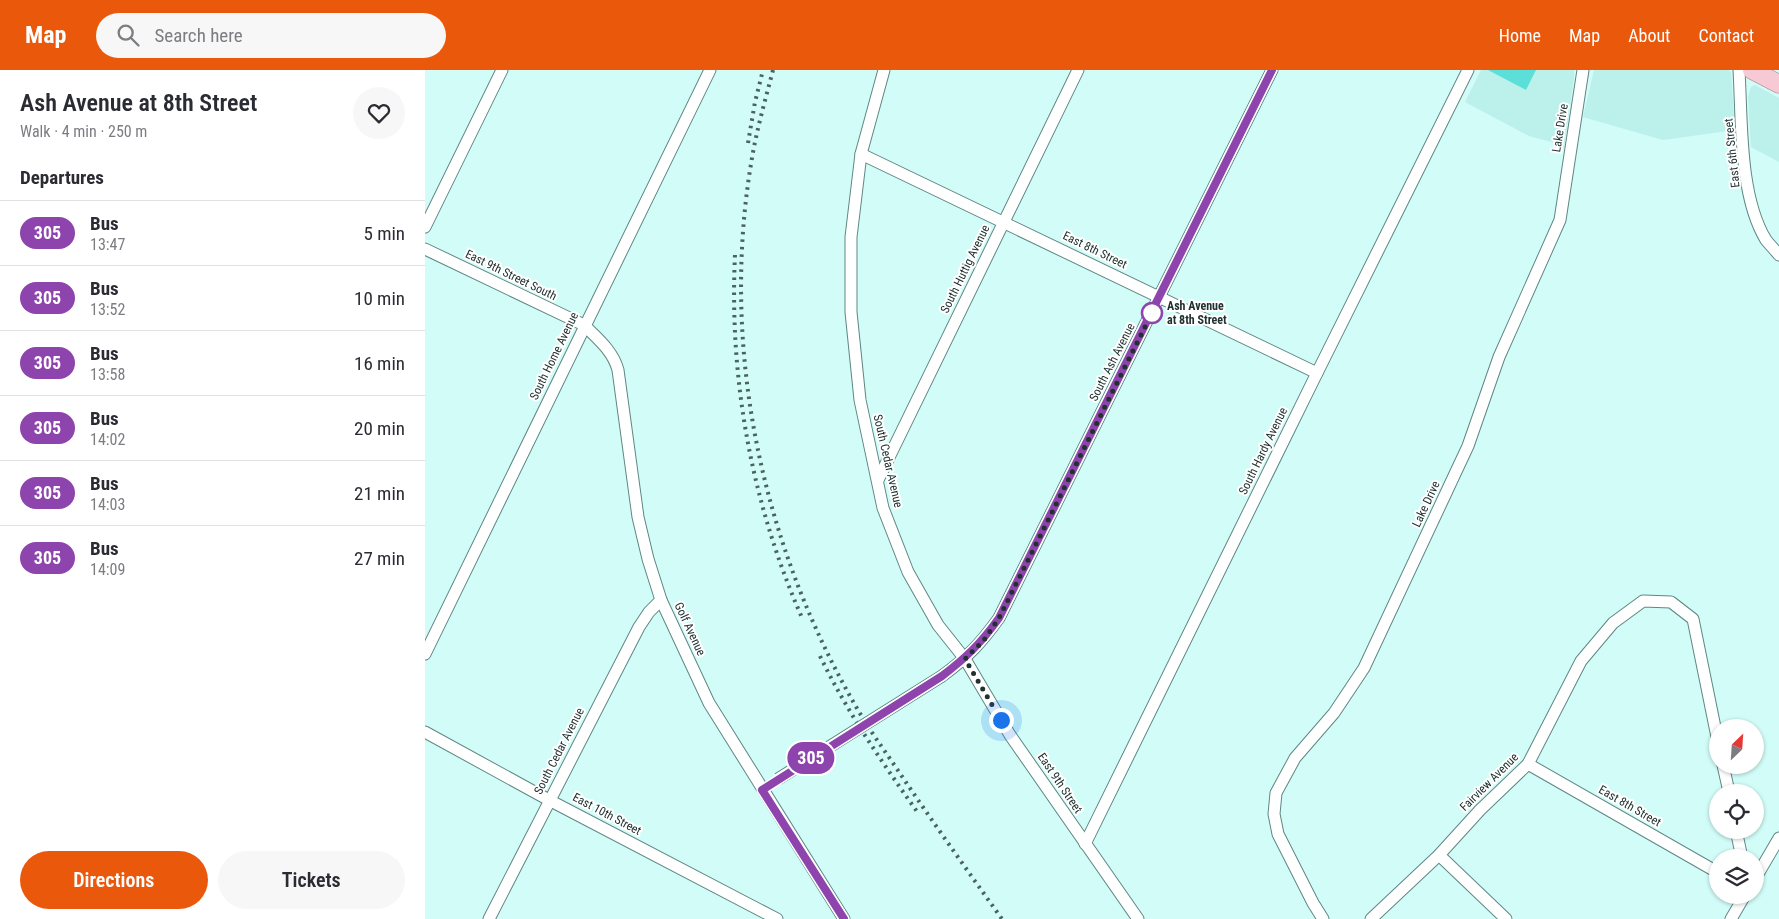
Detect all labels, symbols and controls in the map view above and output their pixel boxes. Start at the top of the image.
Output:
search box [96,13,446,58]
text: Map [25,21,66,49]
icon: search [114,21,142,49]
text: Search here [154,24,243,47]
text: Home [1499,25,1541,46]
text: Map [1569,25,1600,46]
text: About [1628,25,1670,46]
text: Contact [1698,25,1754,46]
button: heart [353,87,405,139]
text: Ash Avenue at 8th Street [20,89,257,117]
street label: Lake Drive [1549,102,1571,153]
street label: East 6th Street [1721,117,1743,188]
text: Walk · 4 min · 250 m [20,122,147,141]
text: Departures [20,166,104,189]
text: Bus [90,212,119,235]
text: 305 [34,222,61,243]
text: 5 min [363,222,405,245]
street label: South Huttig Avenue [938,222,993,315]
street label: East 8th Street [1061,228,1130,272]
text: 13:47 [90,235,125,254]
street label: East 9th Street South [463,247,559,303]
text: Bus [90,277,119,300]
text: 305 [34,287,61,308]
text: 10 min [354,287,405,310]
place label: Ash Avenue at 8th Street [1167,299,1227,327]
text: 13:52 [90,300,125,319]
marker: Ash Avenue at 8th Street [1141,302,1163,324]
street label: South Home Avenue [527,310,581,402]
street label: South Ash Avenue [1086,320,1138,403]
text: Bus [90,342,119,365]
text: 305 [34,352,61,373]
text: 16 min [354,352,405,375]
text: 13:58 [90,365,125,384]
street label: South Hardy Avenue [1236,405,1290,497]
text: Bus [90,407,119,430]
street label: South Cedar Avenue [870,413,906,509]
text: 305 [34,417,61,438]
text: 20 min [354,417,405,440]
text: 14:02 [90,430,125,449]
text: Bus [90,472,119,495]
street label: Lake Drive [1409,478,1443,529]
text: 305 [34,482,61,503]
text: 21 min [354,482,405,505]
text: 14:03 [90,495,125,514]
text: Bus [90,537,119,560]
text: 305 [34,547,61,568]
text: 27 min [354,547,405,570]
text: 14:09 [90,560,125,579]
street label: Golf Avenue [672,600,709,658]
street label: South Cedar Avenue [531,705,587,797]
your location [989,708,1014,733]
north arrow [1709,719,1764,774]
map controls [1709,719,1764,904]
line badge: 305 [782,742,840,774]
text: 305 [797,747,825,768]
street label: East 9th Street [1035,750,1086,816]
street label: Fairview Avenue [1457,750,1521,814]
street label: East 8th Street [1596,783,1664,830]
button: locate [1709,784,1764,839]
street label: East 10th Street [570,790,644,838]
button: layers [1709,849,1764,904]
button: Directions [20,851,208,909]
button: Tickets [218,851,405,909]

